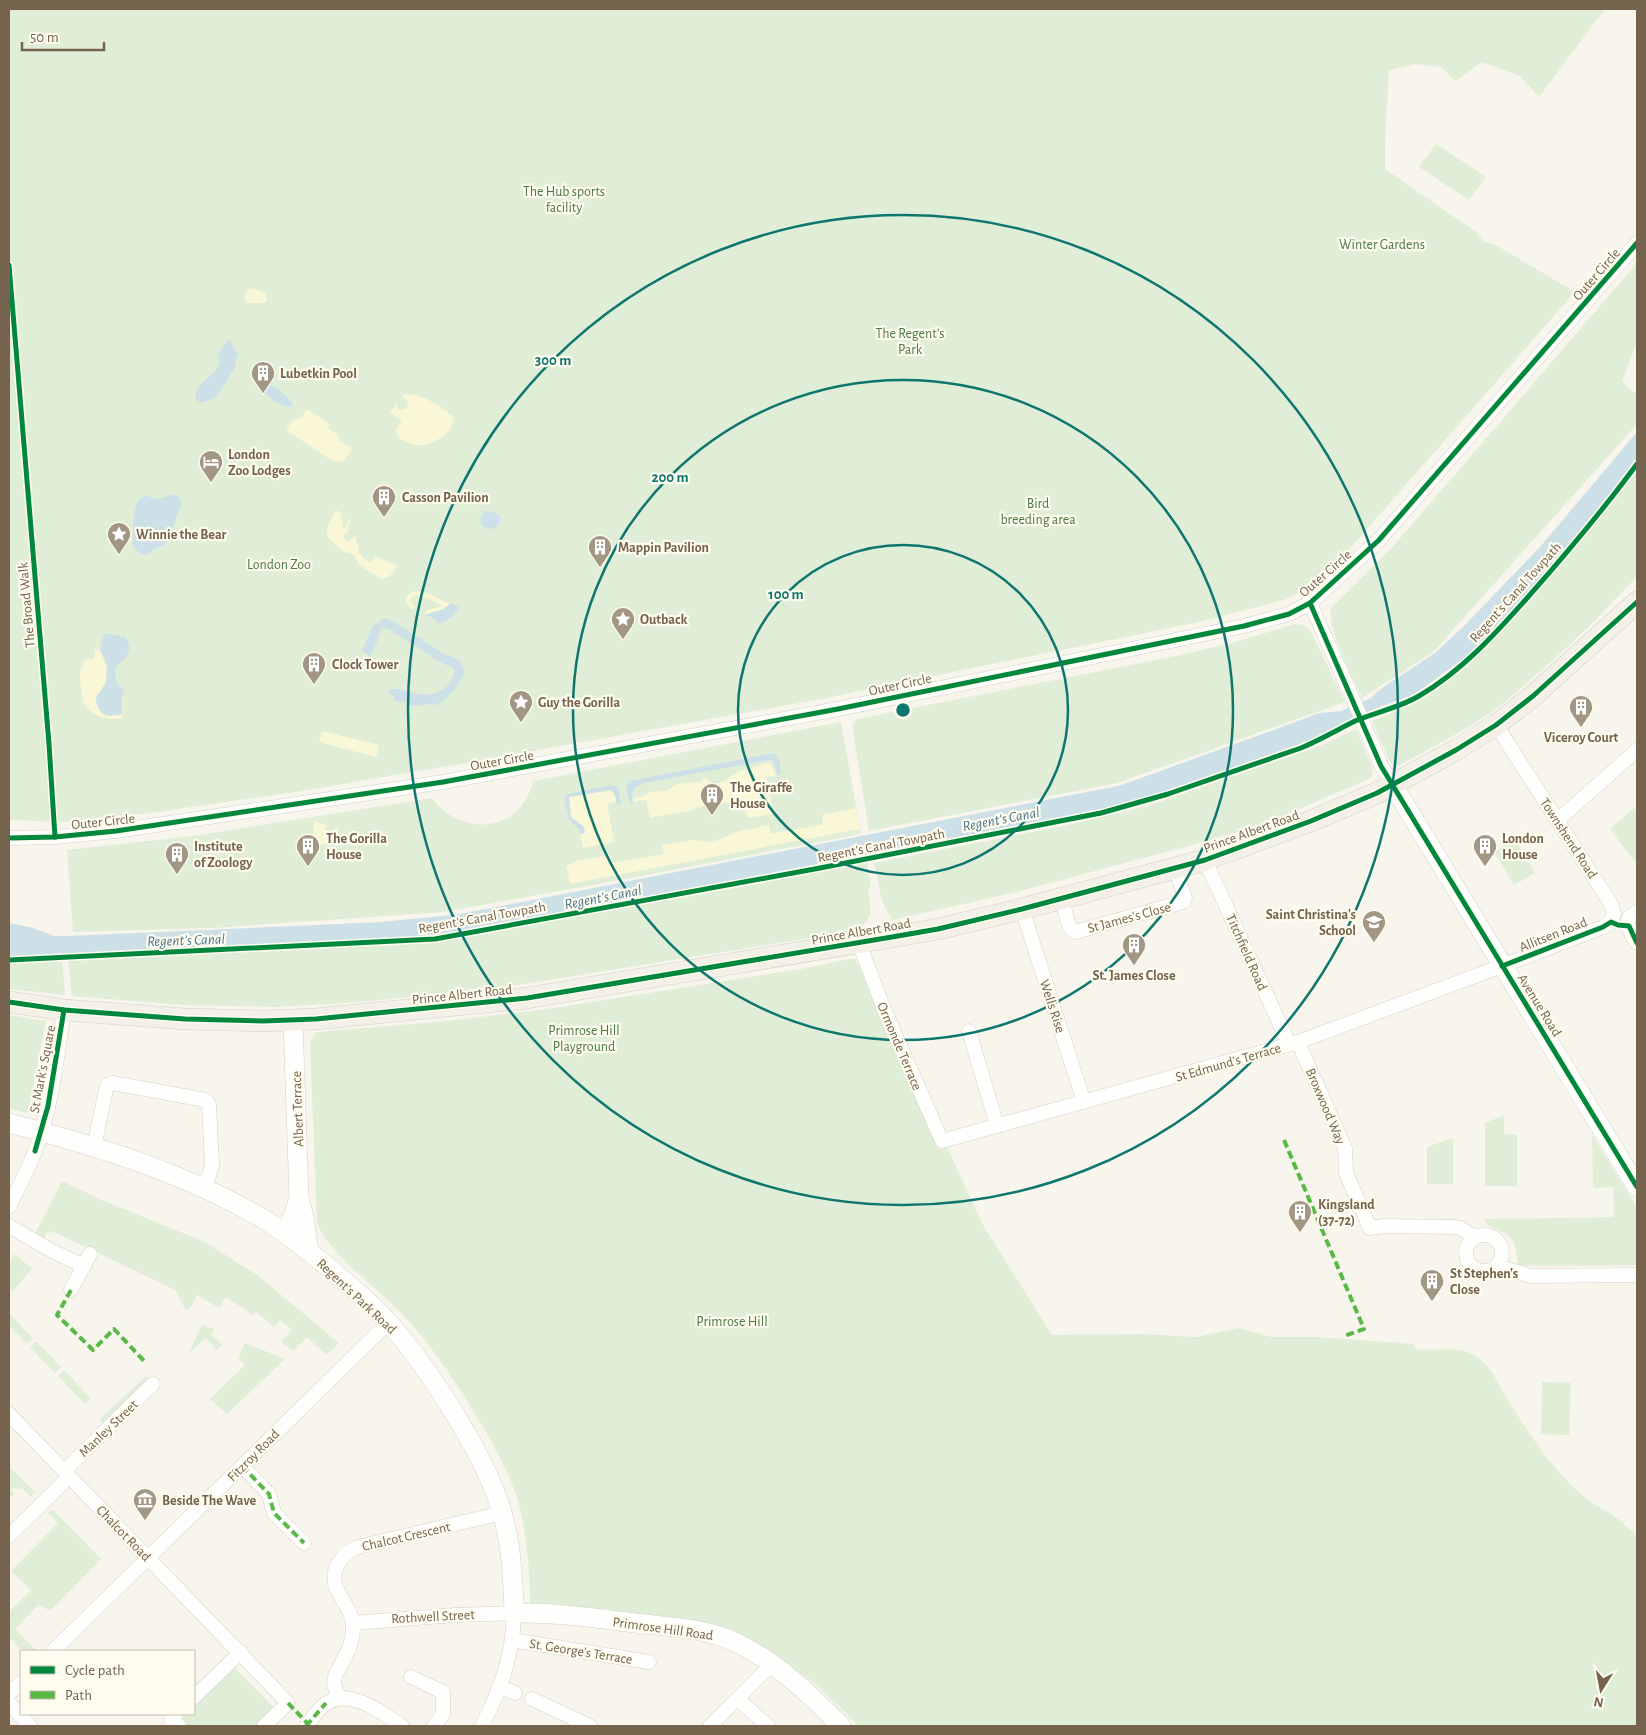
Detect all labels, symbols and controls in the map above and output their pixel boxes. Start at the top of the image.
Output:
scale bar [22,20,105,52]
text: 50 m [30,30,59,45]
park label: The Hub sports facility [523,185,605,215]
park label: Winter Gardens [1339,238,1425,252]
street label: Outer Circle [1570,246,1623,303]
park label: The Regent's Park [875,327,945,357]
text: 300 m [535,353,571,368]
building icon: Lubetkin Pool [250,360,276,394]
place label: Lubetkin Pool [280,367,357,381]
place label: London Zoo Lodges [228,448,291,478]
hotel icon: London Zoo Lodges [198,449,224,483]
text: 200 m [651,470,689,485]
building icon: Casson Pavilion [371,484,397,518]
place label: Casson Pavilion [402,491,489,505]
park label: Bird breeding area [1000,497,1076,527]
place icon: Winnie the Bear [106,521,132,555]
place label: Winnie the Bear [136,528,227,542]
building icon: Mappin Pavilion [587,534,613,568]
street label: Regent's Canal Towpath [1467,540,1564,645]
place label: Mappin Pavilion [618,541,709,555]
street label: Outer Circle [1297,547,1354,600]
park label: London Zoo [247,558,311,572]
street label: The Broad Walk [16,561,38,648]
text: 100 m [768,587,804,602]
place icon: Outback [610,606,636,640]
place label: Outback [640,613,687,627]
building icon: Clock Tower [301,651,327,685]
place label: Clock Tower [332,658,398,672]
street label: Outer Circle [867,671,933,698]
place icon: Guy the Gorilla [508,689,534,723]
building icon: Viceroy Court [1568,694,1594,728]
place label: Guy the Gorilla [538,696,621,710]
centre of rings [894,701,912,719]
place label: Viceroy Court [1544,731,1619,745]
street label: Outer Circle [469,749,535,773]
place label: The Giraffe House [730,781,793,811]
building icon: The Giraffe House [699,782,725,816]
street label: Townshend Road [1537,796,1599,881]
water label: Regent's Canal [961,805,1041,834]
street label: Prince Albert Road [1202,808,1301,856]
street label: Outer Circle [71,812,136,832]
street label: Regent's Canal Towpath [816,827,946,865]
place label: The Gorilla House [326,832,387,862]
place label: London House [1502,832,1544,862]
building icon: The Gorilla House [295,833,321,867]
building icon: London House [1472,833,1498,867]
place label: Institute of Zoology [194,840,253,870]
building icon: Institute of Zoology [164,841,190,875]
water label: Regent's Canal [563,883,643,912]
street label: Regent's Canal Towpath [417,900,547,936]
street label: St James's Close [1086,900,1172,936]
place label: Saint Christina's School [1266,908,1356,938]
school or university icon: Saint Christina's School [1361,909,1387,943]
street label: Titchfield Road [1223,912,1269,993]
street label: Allitsen Road [1517,915,1589,955]
street label: Prince Albert Road [810,916,912,948]
water label: Regent's Canal [147,932,226,949]
building icon: St. James Close [1121,932,1147,966]
place label: St. James Close [1092,969,1176,983]
street label: Avenue Road [1514,972,1564,1039]
street label: Wells Rise [1037,978,1067,1035]
street label: Prince Albert Road [411,983,513,1007]
street label: Ormonde Terrace [874,1000,924,1092]
street label: St Mark's Square [28,1024,58,1114]
park label: Primrose Hill Playground [548,1024,620,1054]
street label: St Edmund's Terrace [1174,1041,1283,1085]
street label: Broxwood Way [1303,1066,1347,1147]
street label: Albert Terrace [290,1071,306,1147]
place label: Kingsland (37-72) [1318,1198,1375,1228]
building icon: Kingsland (37-72) [1287,1199,1313,1233]
street label: Regent's Park Road [314,1256,399,1337]
place label: St Stephen's Close [1450,1267,1518,1297]
building icon: St Stephen's Close [1419,1268,1445,1302]
park label: Primrose Hill [696,1315,768,1329]
street label: Manley Street [77,1397,141,1460]
street label: Fitzroy Road [225,1427,282,1484]
museum icon: Beside The Wave [132,1487,158,1521]
place label: Beside The Wave [162,1494,257,1508]
street label: Chalcot Road [93,1503,153,1564]
street label: Chalcot Crescent [361,1520,452,1554]
street label: Rothwell Street [391,1608,476,1626]
street label: Primrose Hill Road [612,1615,714,1643]
street label: St. George's Terrace [528,1637,633,1667]
legend [20,1650,195,1715]
text: Cycle path [65,1663,125,1678]
north arrow [1576,1665,1626,1715]
text: Path [65,1688,92,1703]
text: N [1593,1694,1605,1710]

